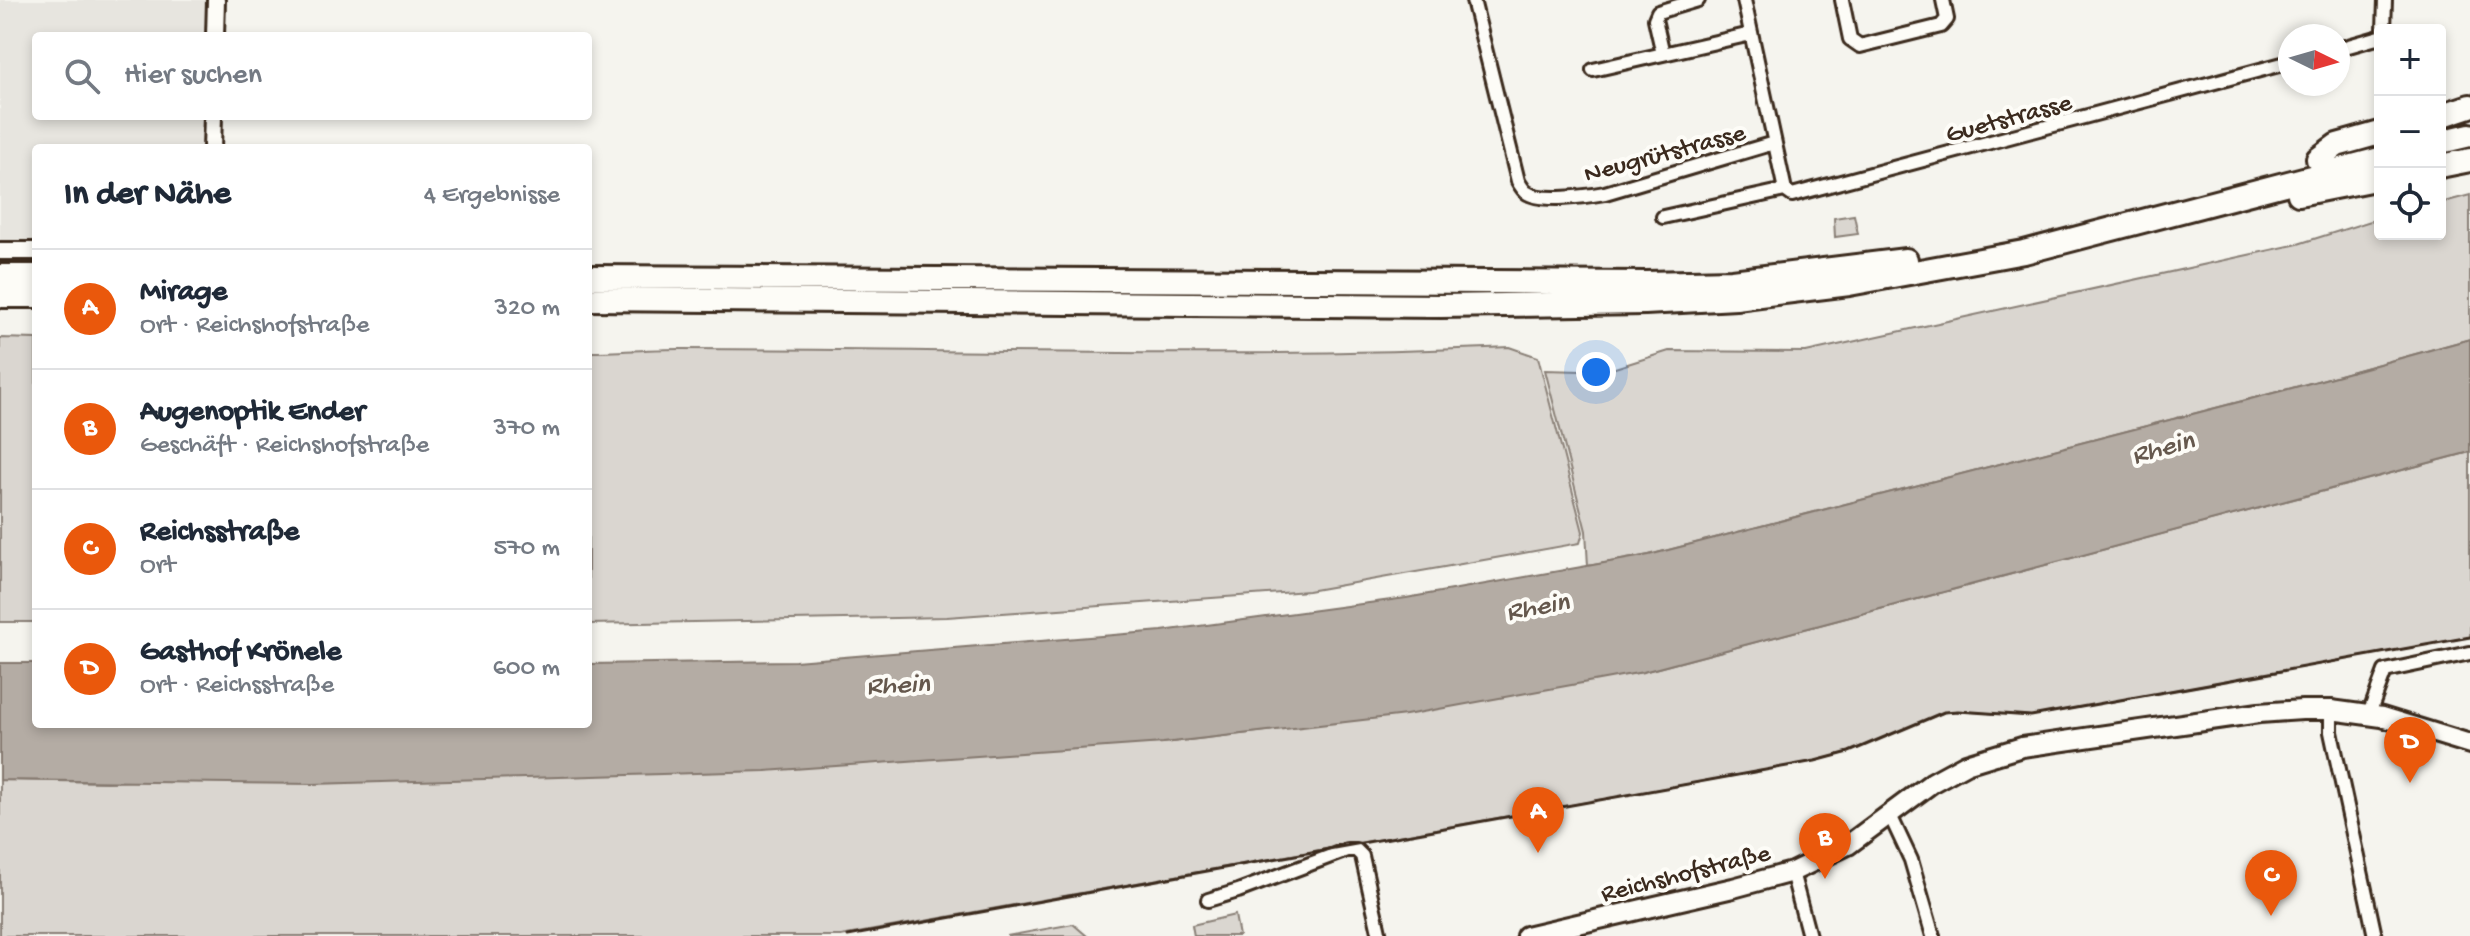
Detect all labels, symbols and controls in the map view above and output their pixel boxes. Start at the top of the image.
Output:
north arrow [2278,24,2350,96]
map controls [2374,24,2446,240]
button: + [2374,24,2446,96]
search box [32,32,592,120]
icon: search [60,54,104,98]
text: Hier suchen [124,59,262,94]
street label: Guetstrasse [1943,89,2076,152]
button: − [2374,96,2446,168]
street label: Neugrütstrasse [1581,119,1750,192]
button: locate [2374,168,2446,240]
text: In der Nähe [64,176,231,216]
text: 4 Ergebnisse [424,181,560,212]
text: Mirage [140,276,227,311]
text: A [82,294,98,325]
text: 320 m [494,294,560,325]
text: Ort · Reichshofstraße [140,311,369,342]
your location [1576,352,1616,392]
text: Augenoptik Ender [140,396,365,431]
text: B [83,414,97,445]
text: 370 m [494,414,560,445]
water label: Rhein [2128,425,2199,474]
text: Geschäft · Reichshofstraße [140,431,429,462]
text: Reichsstraße [140,516,299,551]
text: C [83,534,97,565]
text: 570 m [493,534,560,565]
text: Ort [140,551,175,582]
water label: Rhein [1504,587,1573,630]
text: Gasthof Krönele [140,636,341,671]
text: D [82,654,98,685]
text: 600 m [493,654,560,685]
water label: Rhein [866,669,931,704]
text: Ort · Reichsstraße [140,671,334,702]
pin: D [2384,717,2436,783]
pin: A [1512,787,1564,853]
pin: B [1799,813,1851,879]
street label: Reichshofstraße [1598,839,1775,911]
pin: C [2245,850,2297,916]

